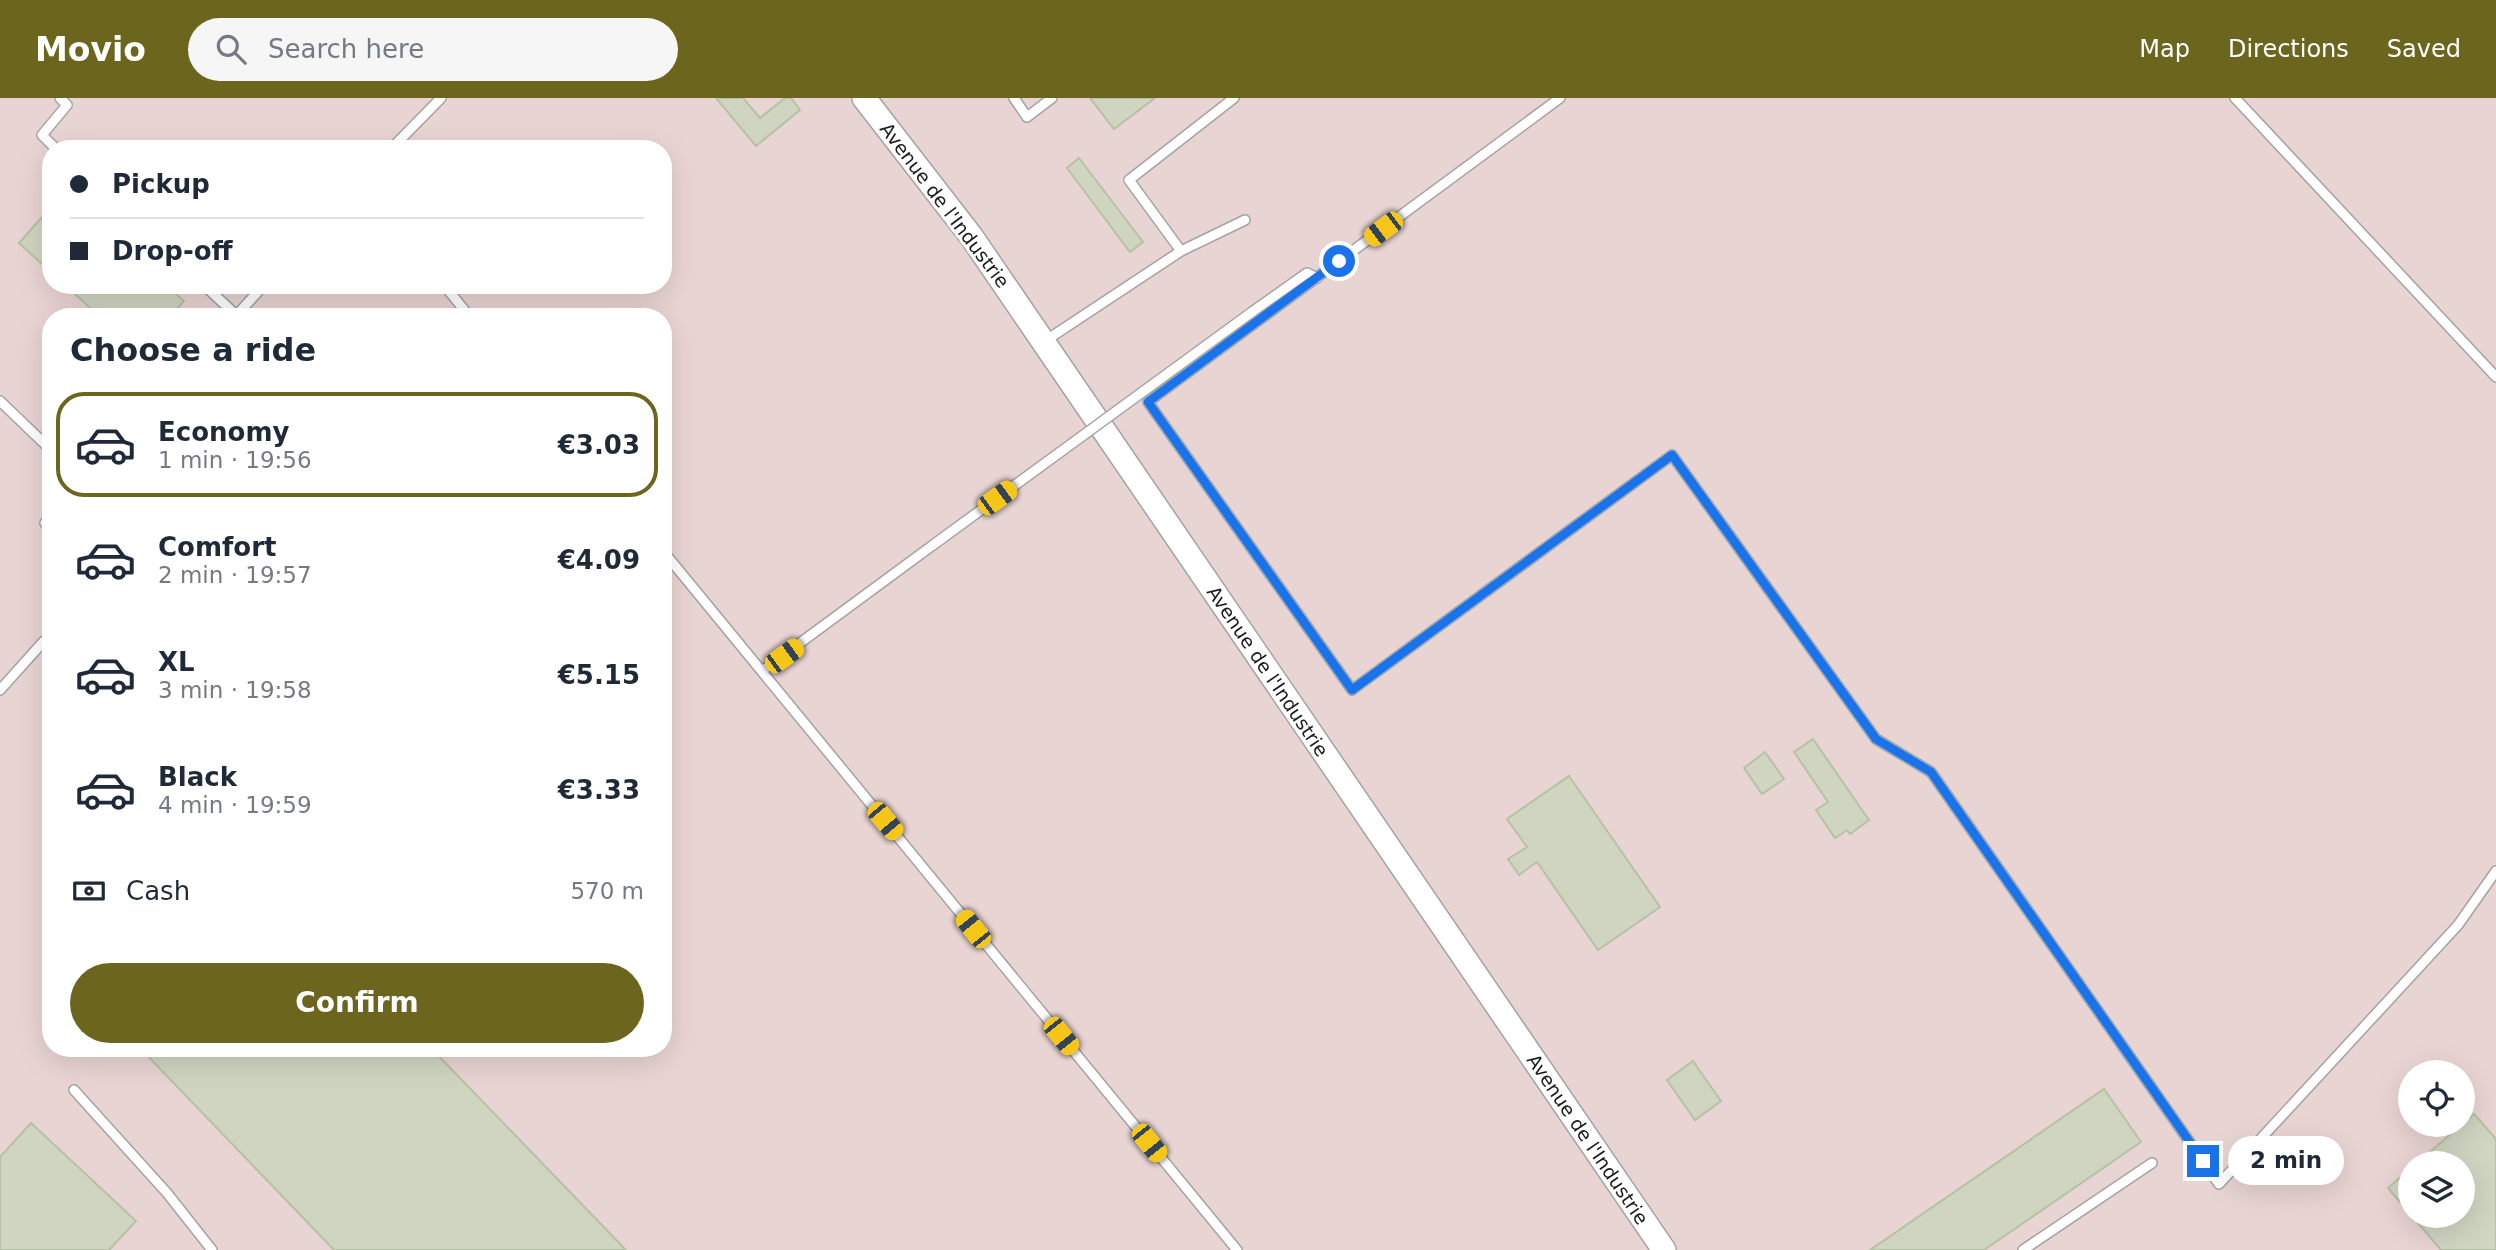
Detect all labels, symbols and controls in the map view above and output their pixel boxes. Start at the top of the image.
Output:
search box [188,18,678,81]
text: Movio [35,30,146,69]
icon: search [212,30,250,68]
text: Search here [268,34,424,64]
text: Map [2139,35,2190,63]
text: Directions [2228,35,2349,63]
text: Saved [2387,35,2461,63]
street label: Avenue de l'Industrie [876,118,1014,292]
text: Pickup [112,169,210,199]
car [1360,208,1407,250]
text: Drop-off [112,236,233,266]
route start [1323,245,1355,277]
text: Choose a ride [70,331,316,369]
icon: car [74,413,137,476]
text: Economy [158,417,289,447]
text: €3.03 [558,430,640,460]
text: 1 min · 19:56 [158,447,312,473]
car [974,477,1021,519]
icon: car [74,528,137,591]
text: Comfort [158,532,276,562]
text: €4.09 [558,545,640,575]
text: 2 min · 19:57 [158,562,312,588]
street label: Avenue de l'Industrie [1203,582,1333,760]
car [761,635,808,677]
icon: car [74,643,137,706]
text: XL [158,647,195,677]
text: €5.15 [558,660,640,690]
text: 3 min · 19:58 [158,677,312,703]
icon: car [74,758,137,821]
text: Black [158,762,237,792]
text: €3.33 [558,775,640,805]
text: 4 min · 19:59 [158,792,312,818]
car [864,798,907,844]
icon: cash [70,872,108,910]
text: Cash [126,876,190,906]
text: 570 m [570,878,644,904]
car [952,906,995,952]
button: Confirm [70,963,644,1043]
car [1040,1013,1083,1059]
street label: Avenue de l'Industrie [1523,1050,1653,1228]
map controls [2398,1060,2475,1228]
button: locate [2398,1060,2475,1137]
car [1128,1120,1171,1166]
callout: 2 min [2228,1136,2343,1186]
route end [2187,1145,2219,1177]
text: 2 min [2250,1147,2322,1173]
button: layers [2398,1151,2475,1228]

